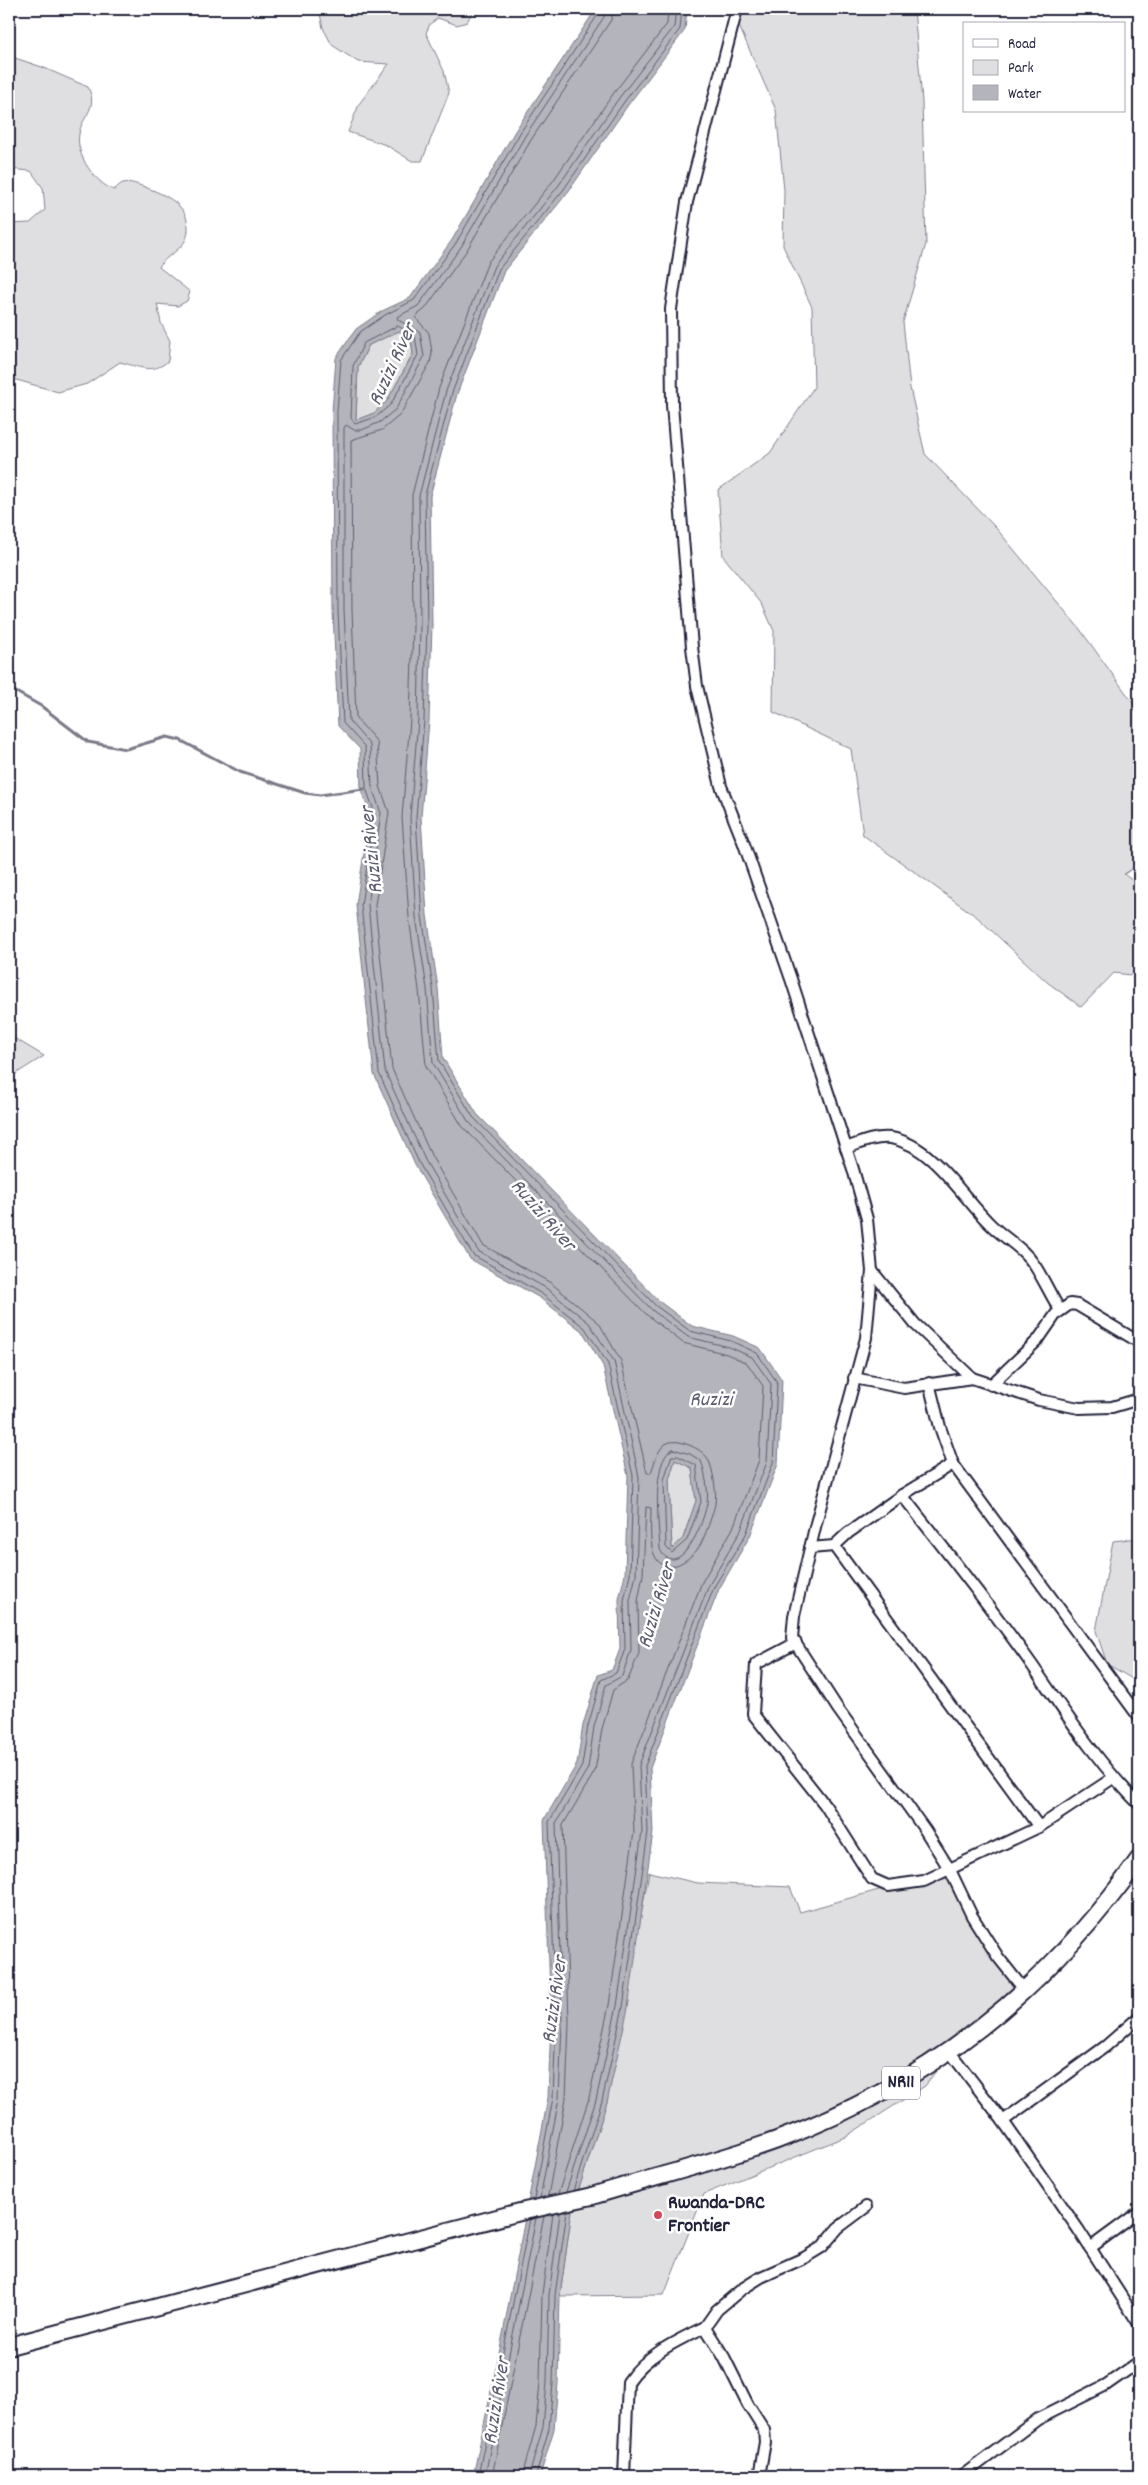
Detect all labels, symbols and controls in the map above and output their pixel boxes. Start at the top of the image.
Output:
legend [963,22,1126,112]
text: Road [1008,34,1036,56]
text: Park [1008,58,1034,80]
text: Water [1008,84,1042,106]
water label: Ruzizi River [362,317,427,411]
water label: Ruzizi River [353,803,392,895]
water label: Ruzizi River [502,1173,584,1261]
water label: Ruzizi [690,1386,736,1416]
water label: Ruzizi River [631,1558,686,1652]
water label: Ruzizi River [535,1952,577,2045]
road number: NR11 [882,2066,920,2100]
place label: Rwanda-DRC Frontier [668,2190,765,2241]
marker: Rwanda-DRC Frontier [652,2209,664,2221]
water label: Ruzizi River [476,2353,520,2447]

